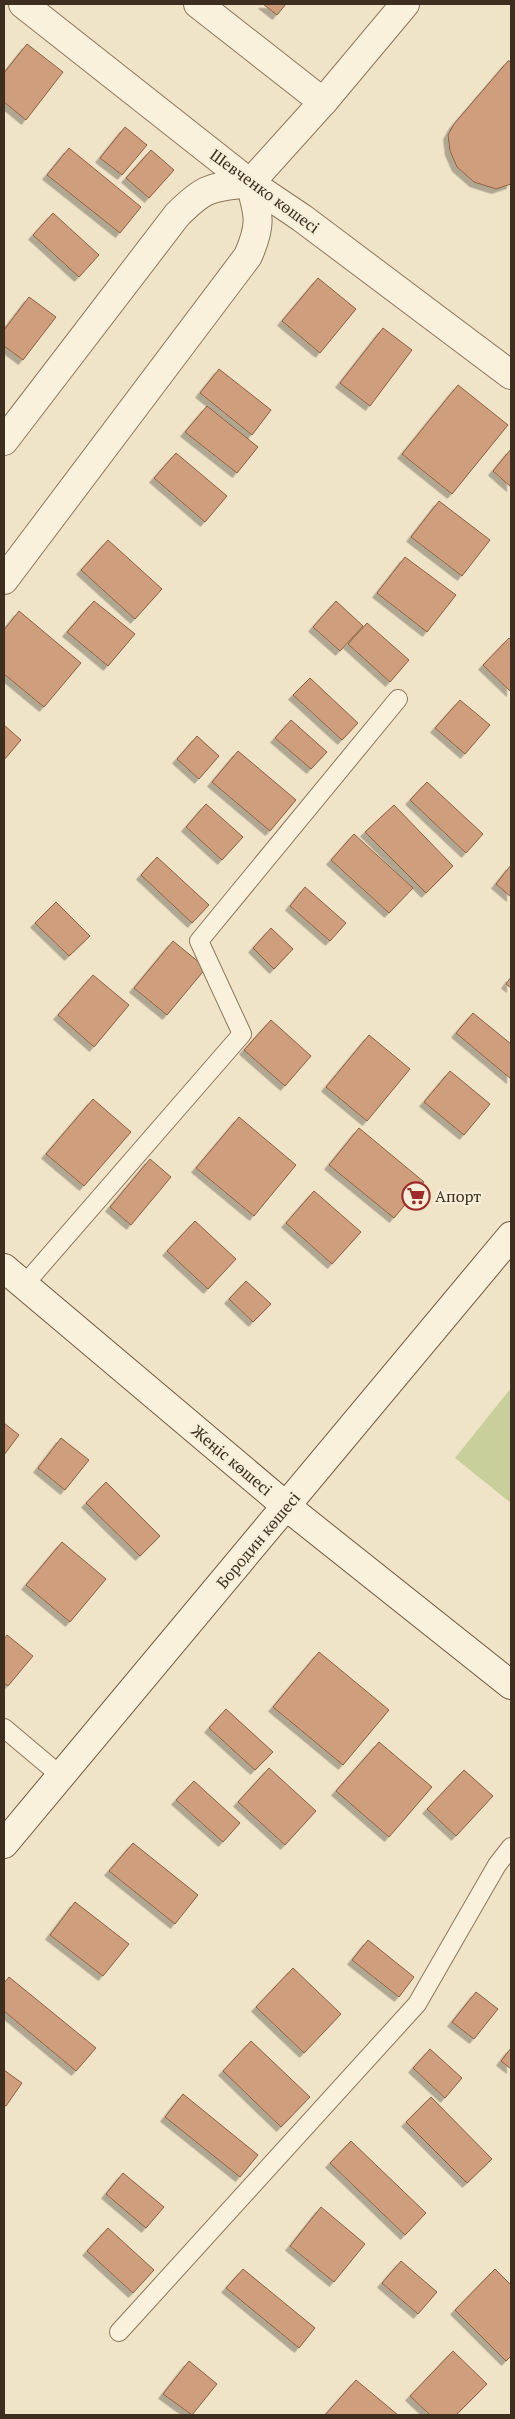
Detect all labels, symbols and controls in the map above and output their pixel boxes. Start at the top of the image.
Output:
street label: Шевченко көшесі [206,144,324,238]
supermarket icon: Апорт [401,1181,431,1211]
place label: Апорт [435,1185,481,1207]
street label: Жеңіс көшесі [187,1420,277,1501]
street label: Бородин көшесі [211,1487,305,1593]

